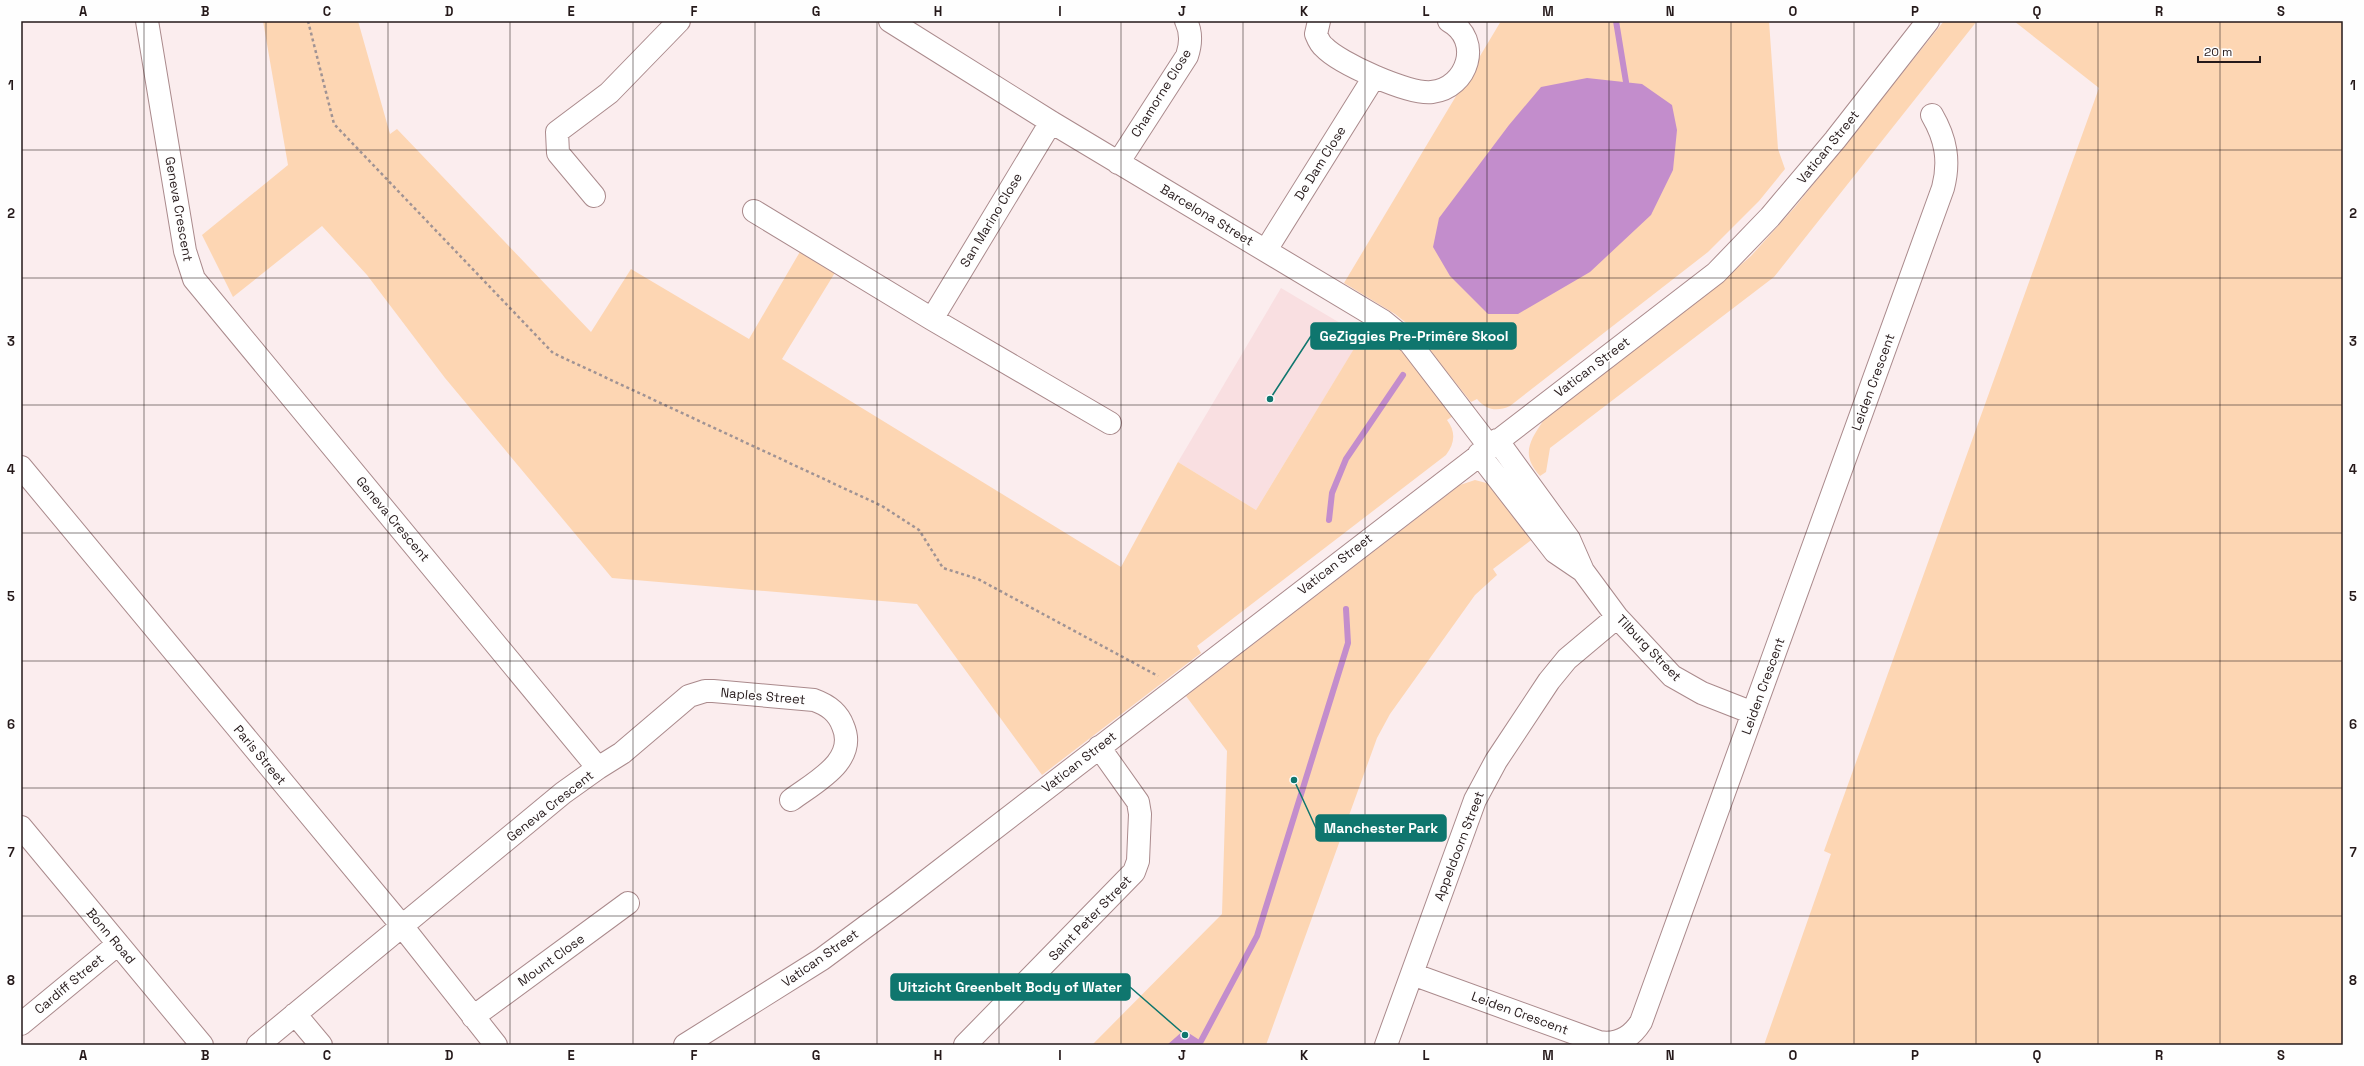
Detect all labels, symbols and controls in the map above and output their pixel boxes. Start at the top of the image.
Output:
text: A [79,3,88,20]
text: B [201,3,210,20]
text: C [323,3,331,20]
text: D [445,3,454,20]
text: E [567,3,575,20]
text: F [691,3,698,20]
text: G [812,3,820,20]
text: H [934,3,942,20]
text: I [1058,3,1062,20]
text: J [1178,3,1186,20]
text: K [1300,3,1309,20]
text: L [1422,3,1430,20]
text: M [1542,3,1554,20]
text: N [1666,3,1674,20]
text: O [1789,3,1798,20]
text: P [1911,3,1919,20]
text: Q [2033,3,2042,20]
text: R [2155,3,2163,20]
text: S [2277,3,2285,20]
scale bar [2198,38,2260,64]
text: 20 m [2204,44,2232,60]
street label: Chamorne Close [1127,46,1195,140]
text: 1 [8,77,14,94]
text: 1 [2350,77,2356,94]
street label: Vatican Street [1793,107,1863,187]
street label: De Dam Close [1290,123,1350,203]
street label: Geneva Crescent [161,155,197,263]
street label: San Marino Close [956,170,1026,270]
street label: Barcelona Street [1157,180,1257,250]
text: 2 [7,205,15,222]
text: 2 [2349,205,2357,222]
callout: GeZiggies Pre-Primêre Skool [1311,323,1516,349]
text: GeZiggies Pre-Primêre Skool [1319,327,1509,345]
street label: Leiden Crescent [1848,331,1898,433]
text: 3 [7,333,15,350]
street label: Vatican Street [1551,333,1633,401]
text: 3 [2349,333,2357,350]
text: 4 [7,461,15,478]
text: 4 [2349,461,2357,478]
street label: Geneva Crescent [352,473,434,565]
street label: Vatican Street [1294,530,1376,598]
text: 5 [7,588,15,605]
text: 5 [2349,588,2357,605]
street label: Tilburg Street [1613,611,1685,685]
street label: Leiden Crescent [1738,635,1788,737]
street label: Naples Street [720,684,806,708]
text: 6 [7,716,15,733]
text: 6 [2349,716,2357,733]
street label: Paris Street [230,722,290,788]
street label: Vatican Street [1038,728,1120,796]
street label: Geneva Crescent [503,767,597,845]
street label: Appeldoorn Street [1430,789,1488,903]
callout: Manchester Park [1316,815,1446,841]
text: Manchester Park [1324,819,1438,837]
text: 7 [7,844,15,861]
text: 7 [2349,844,2357,861]
street label: Saint Peter Street [1045,872,1135,964]
street label: Bonn Road [83,905,139,967]
street label: Vatican Street [778,925,862,991]
street label: Mount Close [514,930,588,990]
street label: Cardiff Street [31,950,107,1018]
text: 8 [7,972,15,989]
text: 8 [2349,972,2357,989]
callout: Uitzicht Greenbelt Body of Water [891,974,1130,1000]
text: Uitzicht Greenbelt Body of Water [898,978,1122,996]
street label: Leiden Crescent [1469,988,1571,1038]
text: A [79,1047,88,1064]
text: B [201,1047,210,1064]
text: C [323,1047,331,1064]
text: D [445,1047,454,1064]
text: E [567,1047,575,1064]
text: F [691,1047,698,1064]
text: G [812,1047,820,1064]
text: H [934,1047,942,1064]
text: I [1058,1047,1062,1064]
text: J [1178,1047,1186,1064]
text: K [1300,1047,1309,1064]
text: L [1422,1047,1430,1064]
text: M [1542,1047,1554,1064]
text: N [1666,1047,1674,1064]
text: O [1789,1047,1798,1064]
text: P [1911,1047,1919,1064]
text: Q [2033,1047,2042,1064]
text: R [2155,1047,2163,1064]
text: S [2277,1047,2285,1064]

